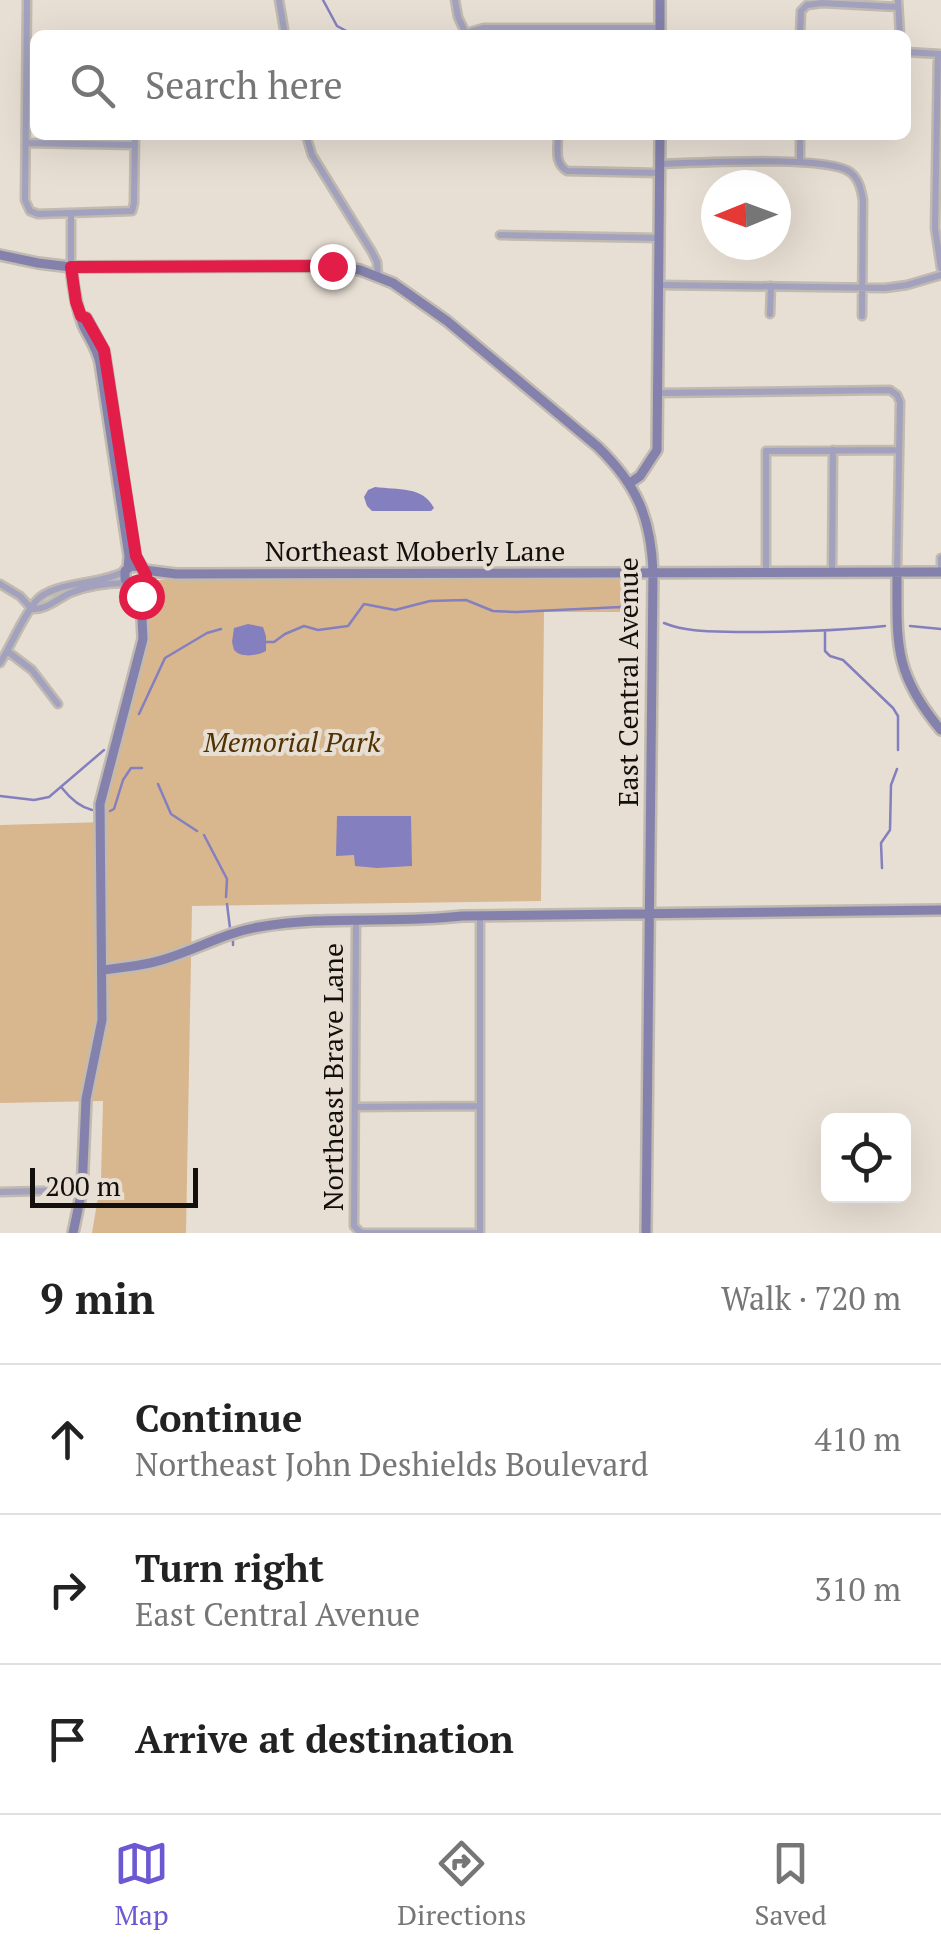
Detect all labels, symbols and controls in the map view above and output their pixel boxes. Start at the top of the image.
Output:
search box [30,30,911,140]
icon: search [65,58,120,113]
text: Search here [145,60,343,110]
north arrow [701,170,791,260]
route end [310,244,356,290]
street label: Northeast Moberly Lane [265,532,565,569]
street label: East Central Avenue [609,557,646,807]
route start [119,574,165,620]
park label: Memorial Park [203,723,381,760]
street label: Northeast Brave Lane [314,943,351,1211]
map controls [821,1113,911,1203]
button: locate [821,1113,911,1203]
scale bar [30,1163,198,1208]
text: 200 m [45,1167,121,1204]
text: 9 min [40,1270,155,1326]
text: Walk · 720 m [721,1277,901,1319]
text: Continue [135,1393,302,1443]
icon: ahead [40,1412,95,1467]
text: 410 m [814,1418,901,1460]
text: Northeast John Deshields Boulevard [135,1443,648,1485]
text: Turn right [135,1543,324,1593]
icon: right [40,1562,95,1617]
text: 310 m [814,1568,901,1610]
text: East Central Avenue [135,1593,420,1635]
icon: arrive [40,1712,95,1767]
text: Arrive at destination [135,1714,514,1764]
tab: Map [114,1836,169,1933]
tab: Directions [397,1836,526,1933]
tab: Saved [754,1836,827,1933]

